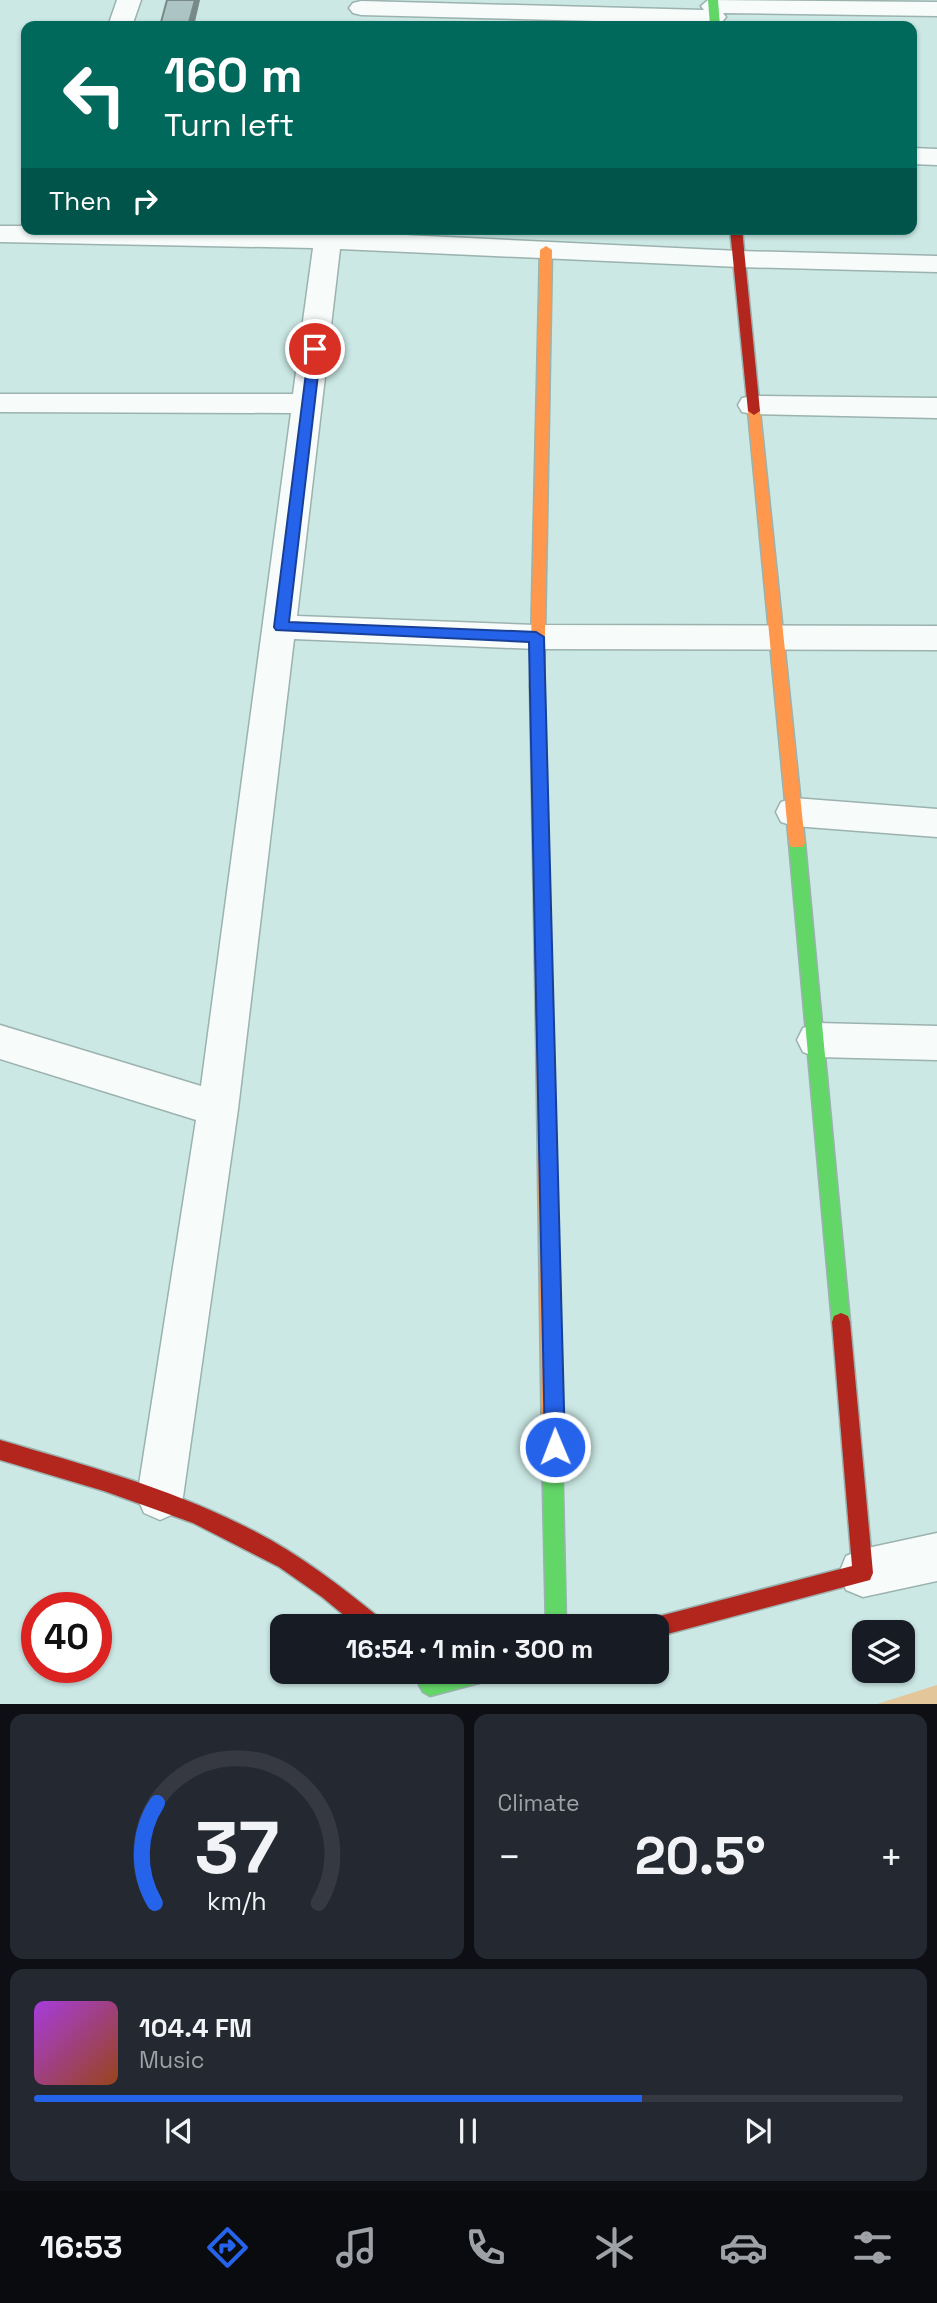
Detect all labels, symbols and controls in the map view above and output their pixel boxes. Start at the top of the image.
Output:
text: 160 m [164,44,302,106]
icon: left [49,49,140,140]
text: Turn left [164,105,294,145]
icon: right [126,182,164,220]
text: Then [49,184,112,218]
pin [285,319,345,379]
icon: arrive [296,330,334,368]
position arrow [518,1410,592,1484]
speed limit sign: 40 [21,1592,112,1683]
map controls [852,1620,915,1683]
button: layers [852,1620,915,1683]
text: 16:54 · 1 min · 300 m [346,1632,593,1666]
text: Climate [498,1788,580,1818]
text: 37 [194,1801,279,1894]
text: 20.5° [635,1823,766,1889]
text: − [498,1833,521,1881]
text: + [879,1833,903,1881]
text: km/h [207,1884,267,1916]
text: 104.4 FM [139,2011,252,2045]
text: Music [139,2045,204,2075]
icon: previous [160,2112,198,2150]
icon: pause [449,2112,487,2150]
icon: next [739,2112,777,2150]
icon: directions [203,2223,252,2272]
icon: music [332,2223,381,2272]
icon: phone [461,2223,510,2272]
icon: climate [590,2223,639,2272]
icon: car [719,2223,768,2272]
icon: filters [848,2223,897,2272]
text: 16:53 [40,2227,122,2267]

